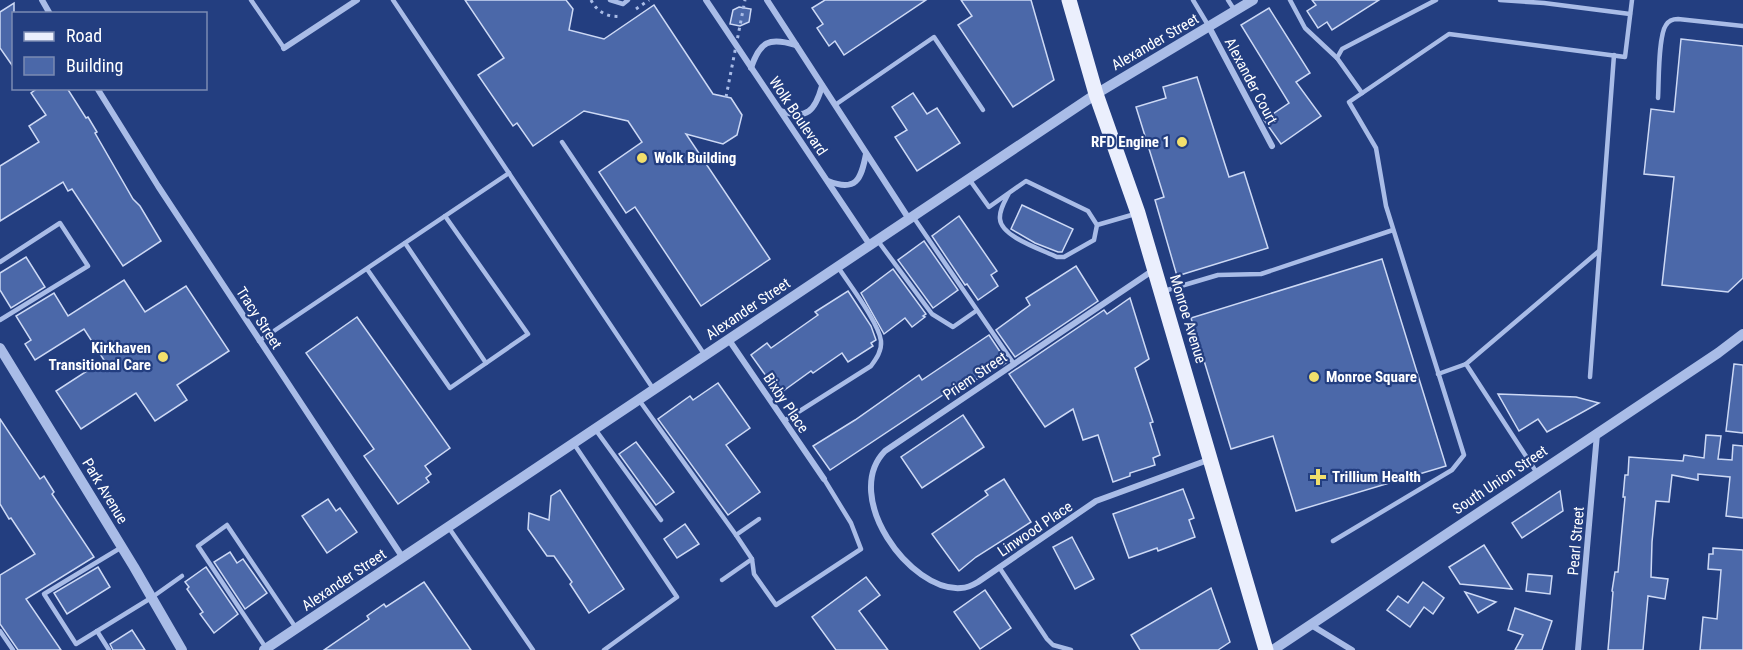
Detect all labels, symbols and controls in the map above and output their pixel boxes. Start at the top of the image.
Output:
street label: Alexander Street [1108,10,1202,74]
legend [12,12,207,90]
text: Road [66,25,102,46]
street label: Alexander Court [1221,35,1281,127]
text: Building [66,55,123,76]
street label: Wolk Boulevard [765,73,831,159]
place label: RFD Engine 1 [1091,133,1170,151]
marker: RFD Engine 1 [1175,135,1189,149]
place label: Wolk Building [654,149,736,167]
marker: Wolk Building [635,151,649,165]
street label: Monroe Avenue [1166,272,1210,366]
street label: Alexander Street [702,274,794,344]
street label: Tracy Street [232,284,286,352]
place label: Kirkhaven Transitional Care [48,339,151,374]
street label: Priem Street [940,348,1010,404]
marker: Kirkhaven Transitional Care [156,350,170,364]
place label: Monroe Square [1326,368,1417,386]
street label: Bixby Place [759,370,813,436]
marker: Monroe Square [1307,370,1321,384]
street label: South Union Street [1449,442,1551,518]
street label: Park Avenue [78,455,132,527]
marker: Trillium Health [1309,468,1327,486]
place label: Trillium Health [1332,468,1421,486]
street label: Linwood Place [994,497,1076,561]
street label: Pearl Street [1564,506,1588,576]
street label: Alexander Street [298,545,390,615]

